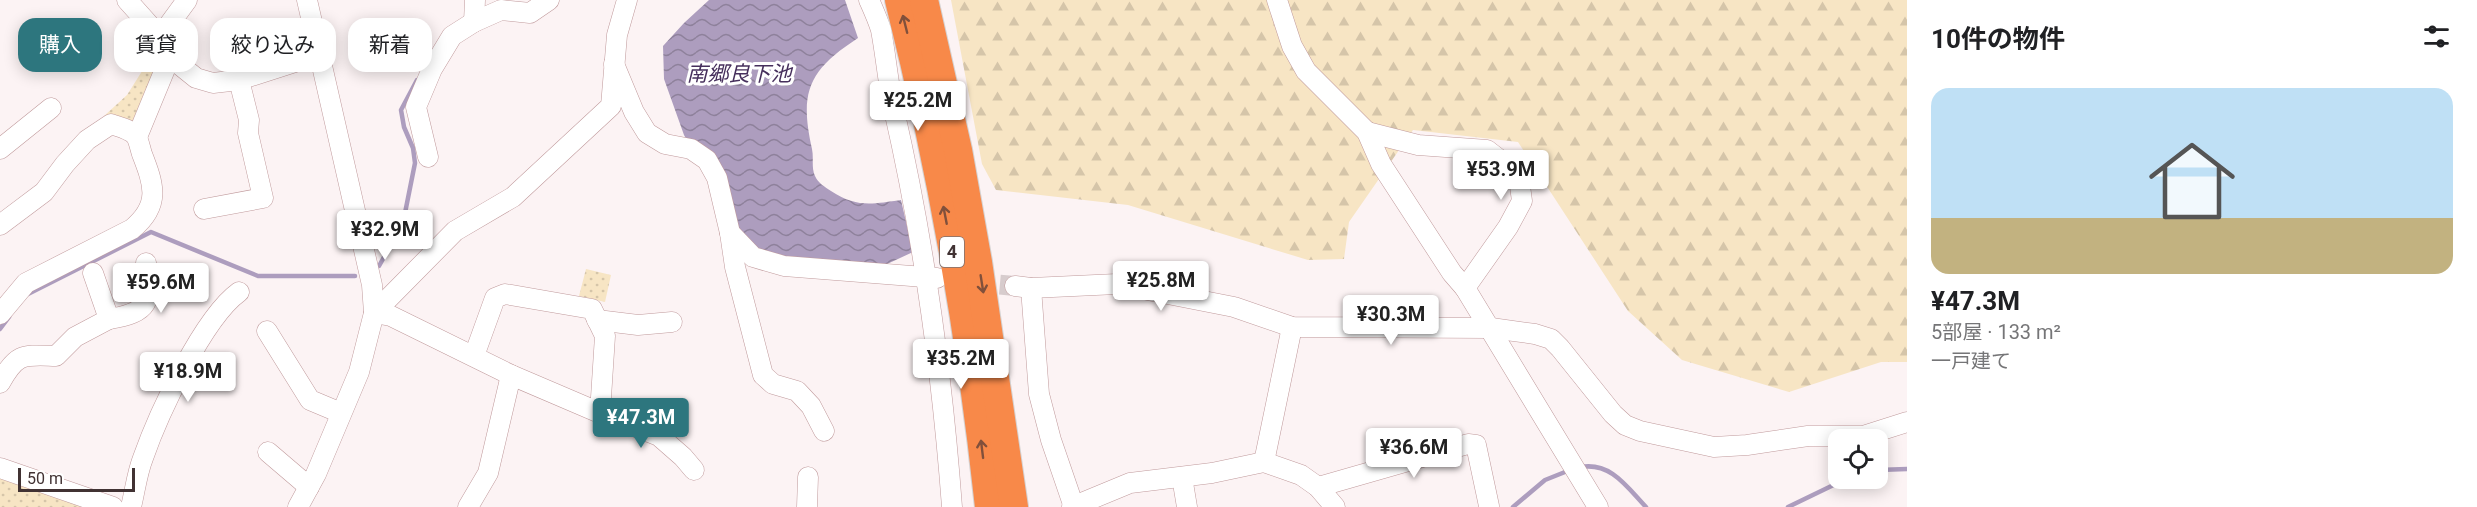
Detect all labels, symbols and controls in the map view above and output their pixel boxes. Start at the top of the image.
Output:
one-way arrow [899,15,911,34]
chip: 購入 [18,18,102,72]
chip: 賃貸 [114,18,198,72]
chip: 絞り込み [210,18,336,72]
chip: 新着 [348,18,432,72]
icon: filters [2420,20,2453,53]
text: 10件の物件 [1931,24,2065,54]
water label: 南郷良下池 [687,62,793,86]
pin: ¥25.2M [869,81,967,132]
text: ¥25.2M [884,88,952,112]
icon: home [2138,127,2246,235]
pin: ¥53.9M [1452,150,1550,201]
text: ¥53.9M [1467,157,1535,181]
one-way arrow [939,206,950,225]
pin: ¥32.9M [336,210,434,261]
text: ¥32.9M [351,217,419,241]
road number: 4 [940,237,964,267]
pin: ¥25.8M [1112,261,1210,312]
pin: ¥59.6M [112,263,210,314]
text: ¥25.8M [1127,268,1195,292]
text: ¥59.6M [127,270,195,294]
one-way arrow [976,273,987,293]
text: ¥47.3M [1931,286,2020,316]
pin: ¥30.3M [1342,295,1440,346]
text: ¥30.3M [1357,302,1425,326]
text: 5部屋 · 133 m² [1931,320,2061,344]
pin: ¥35.2M [912,339,1010,390]
text: ¥35.2M [927,346,995,370]
text: 一戸建て [1931,349,2011,373]
pin: ¥18.9M [139,352,237,403]
text: ¥18.9M [154,359,222,383]
pin: ¥47.3M [592,398,690,449]
text: ¥47.3M [607,405,675,429]
pin: ¥36.6M [1365,428,1463,479]
map controls [1828,429,1888,489]
button: locate [1828,429,1888,489]
text: ¥36.6M [1380,435,1448,459]
one-way arrow [976,440,987,459]
scale bar [18,465,135,492]
text: 50 m [27,469,63,488]

